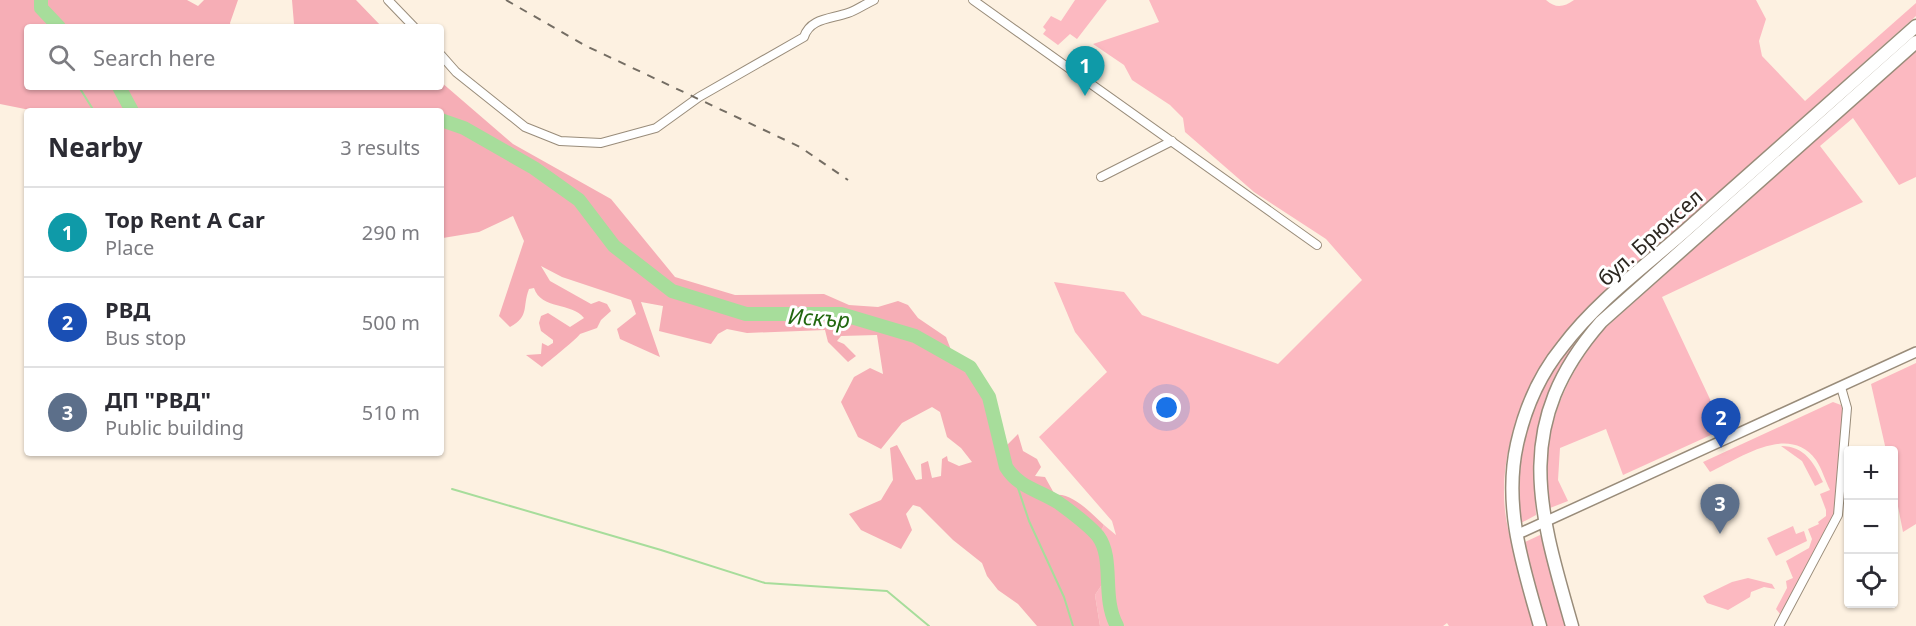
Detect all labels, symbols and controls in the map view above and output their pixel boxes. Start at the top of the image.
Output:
search box [24,24,444,90]
icon: search [45,41,78,74]
text: Search here [93,42,215,72]
pin: 1 [1066,46,1104,96]
text: Nearby [48,129,143,165]
text: 3 results [340,134,420,161]
street label: бул. Брюксел [1592,182,1708,292]
text: Top Rent A Car [105,204,265,234]
text: 1 [62,219,73,246]
text: 290 m [362,219,420,246]
text: Place [105,234,154,261]
text: РВД [105,294,150,324]
water label: Искър [787,300,851,334]
text: 2 [62,309,73,336]
text: 500 m [362,309,420,336]
text: Bus stop [105,324,186,351]
text: ДП "РВД" [105,384,211,414]
your location [1152,393,1181,422]
pin: 2 [1702,398,1740,448]
text: 3 [62,399,73,426]
text: 510 m [362,399,420,426]
text: Public building [105,414,244,441]
map controls [1844,446,1898,608]
button: + [1844,446,1898,500]
pin: 3 [1700,484,1740,534]
button: − [1844,500,1898,554]
button: locate [1844,554,1898,608]

